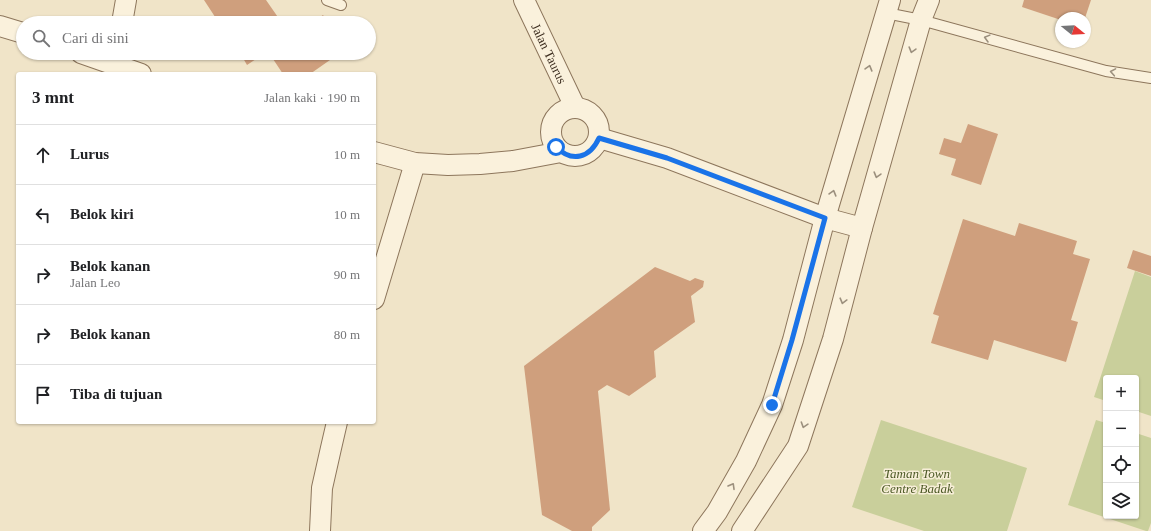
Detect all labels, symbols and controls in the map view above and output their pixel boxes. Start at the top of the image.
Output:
north arrow [1055,12,1091,48]
search box [16,16,376,60]
street label: Jalan Taurus [529,21,570,86]
icon: search [30,27,52,49]
text: Cari di sini [62,30,129,46]
one-way arrow [984,35,990,43]
one-way arrow [908,47,917,54]
one-way arrow [864,65,873,72]
one-way arrow [1109,68,1116,77]
text: 3 mnt [32,88,74,107]
text: Jalan kaki · 190 m [264,90,360,105]
route start [547,138,565,156]
icon: ahead [32,144,54,166]
text: Lurus [70,146,109,162]
text: 10 m [334,147,360,162]
one-way arrow [873,172,882,179]
one-way arrow [828,189,837,196]
icon: left [32,204,54,226]
text: Belok kiri [70,206,134,222]
text: 10 m [334,207,360,222]
text: Belok kanan [70,258,150,274]
icon: right [32,264,54,286]
text: 90 m [334,267,360,282]
text: Jalan Leo [70,275,120,290]
one-way arrow [839,297,848,304]
icon: right [32,324,54,346]
text: Belok kanan [70,326,150,342]
text: 80 m [334,327,360,342]
map controls [1103,375,1139,519]
button: + [1103,375,1139,411]
icon: arrive [32,384,54,406]
text: Tiba di tujuan [70,386,162,402]
route end [763,396,781,414]
button: − [1103,411,1139,447]
one-way arrow [801,421,809,428]
button: locate [1103,447,1139,483]
park label: Taman Town Centre Badak [881,466,953,496]
one-way arrow [727,483,734,491]
button: layers [1103,483,1139,519]

